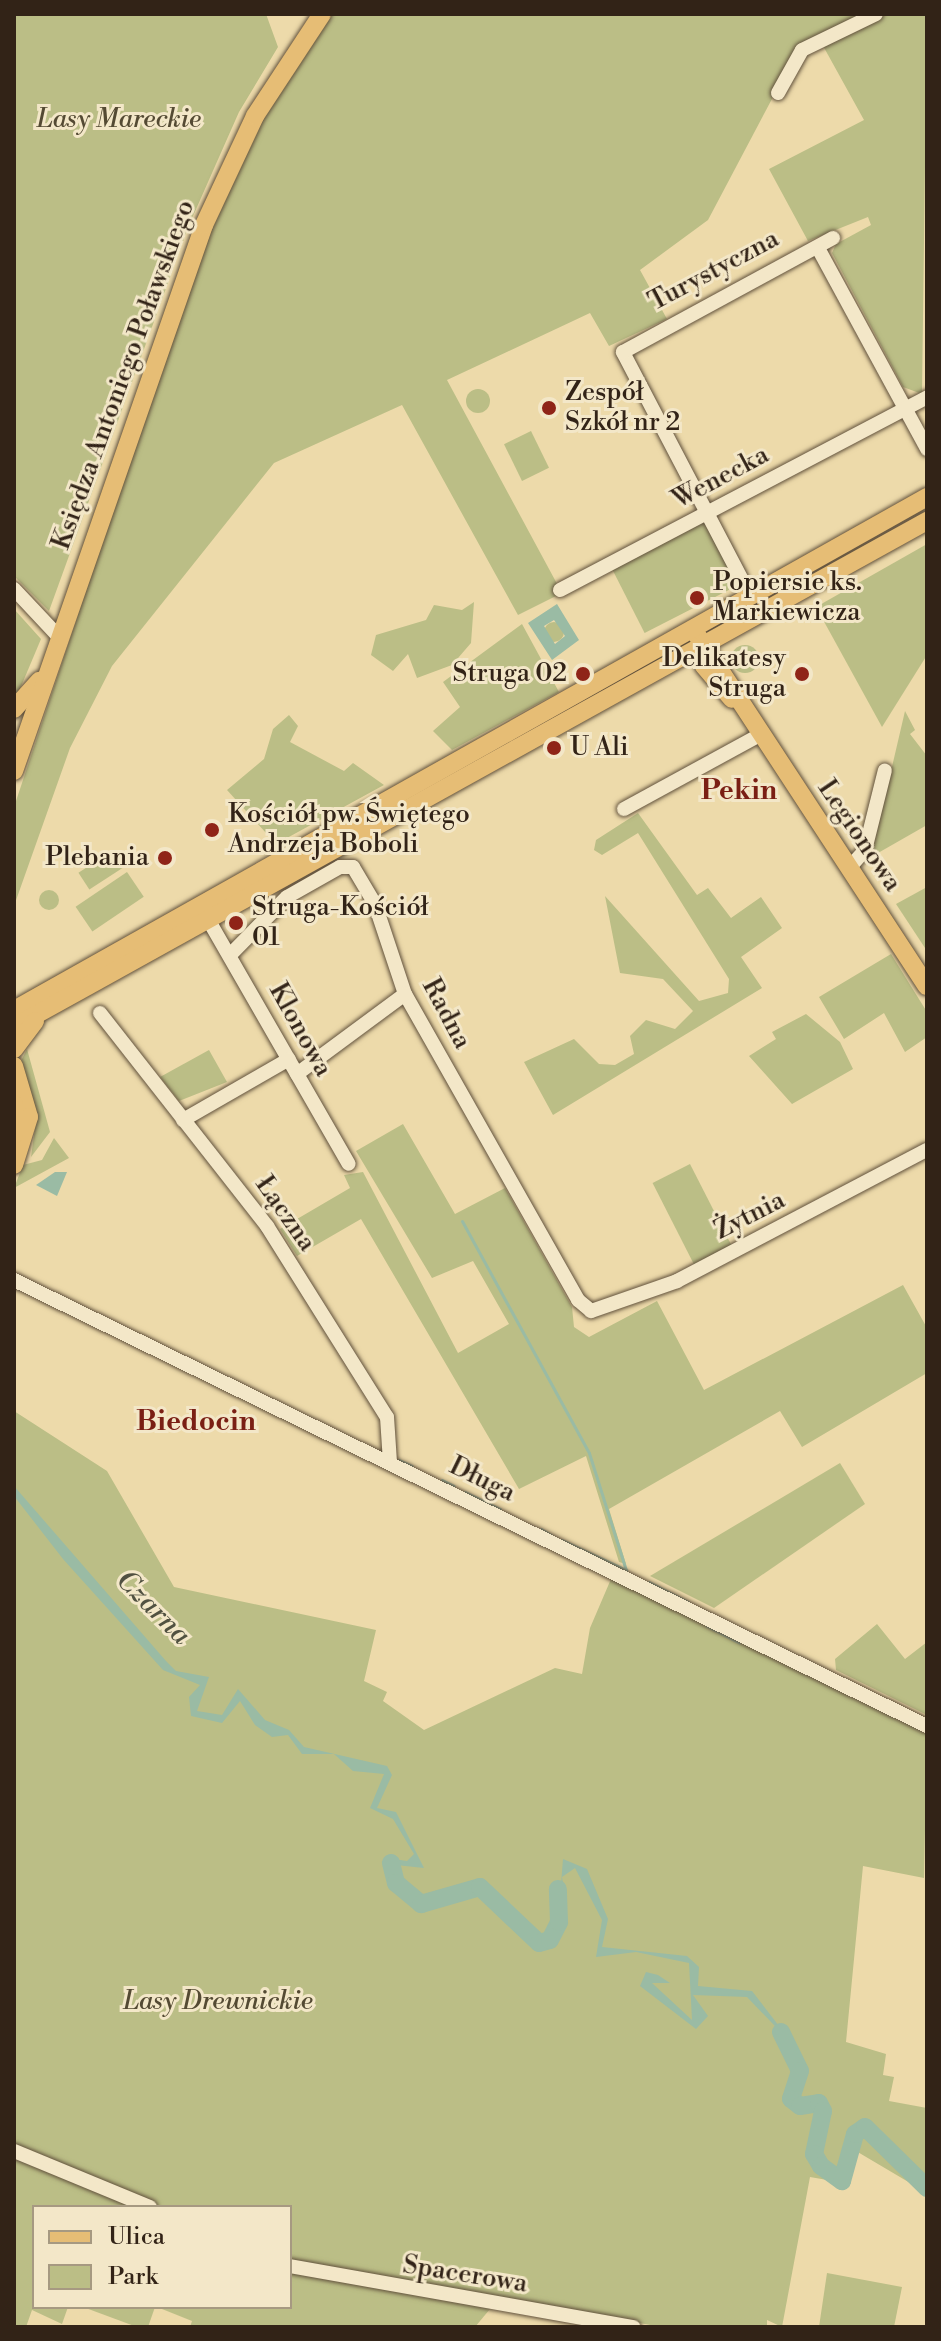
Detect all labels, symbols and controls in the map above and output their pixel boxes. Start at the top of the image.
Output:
park label: Lasy Mareckie [37,104,201,136]
street label: Księdza Antoniego Poławskiego [46,196,202,554]
street label: Turystyczna [644,224,784,318]
place label: Zespół Szkół nr 2 [565,377,680,438]
marker: Zespół Szkół nr 2 [540,399,558,417]
street label: Wenecka [668,440,774,516]
place label: Popiersie ks. Markiewicza [713,567,862,628]
marker: Popiersie ks. Markiewicza [688,589,706,607]
place label: Delikatesy Struga [662,643,786,704]
place label: Struga 02 [452,658,567,690]
marker: Struga 02 [574,665,592,683]
marker: Delikatesy Struga [793,665,811,683]
place label: U Ali [570,732,629,764]
marker: U Ali [545,739,563,757]
district label: Pekin [701,774,777,808]
street label: Legionowa [810,774,908,898]
place label: Kościół pw. Świętego Andrzeja Boboli [228,799,470,860]
marker: Kościół pw. Świętego Andrzeja Boboli [203,821,221,839]
place label: Plebania [45,842,149,874]
marker: Plebania [156,849,174,867]
place label: Struga-Kościół 01 [252,892,429,954]
marker: Struga-Kościół 01 [227,914,245,932]
street label: Radna [415,973,477,1055]
street label: Klonowa [262,978,338,1082]
street label: Łączna [248,1170,322,1258]
street label: Żytnia [709,1185,791,1247]
district label: Biedocin [136,1405,256,1439]
street label: Długa [444,1451,520,1509]
water label: Czarna [109,1564,197,1652]
park label: Lasy Drewnickie [123,1986,313,2018]
legend [32,2205,292,2309]
text: Ulica [108,2222,165,2252]
street label: Spacerowa [400,2250,530,2300]
text: Park [108,2262,158,2292]

